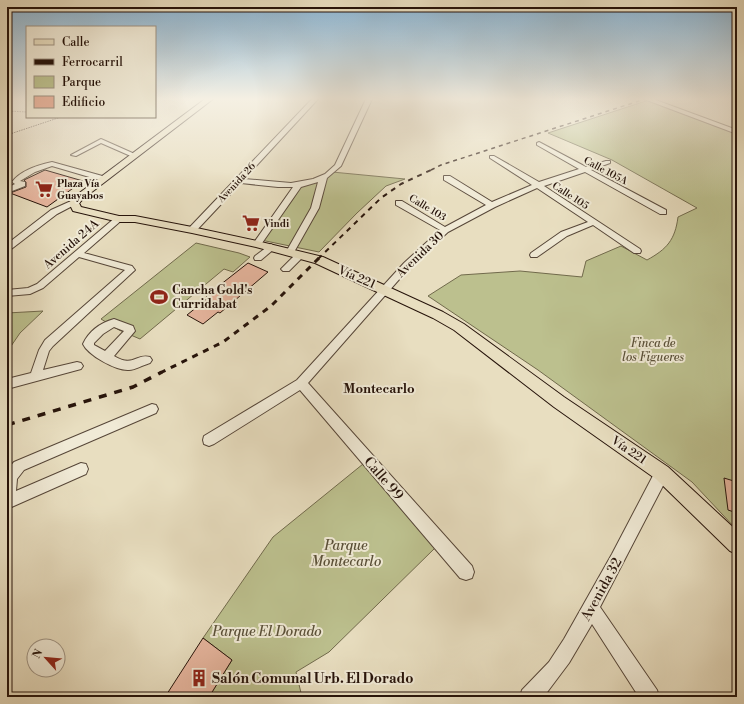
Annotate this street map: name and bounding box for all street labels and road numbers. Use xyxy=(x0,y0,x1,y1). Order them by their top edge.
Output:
street label: Calle 105A xyxy=(582,154,631,188)
street label: Avenida 26 xyxy=(215,160,258,206)
street label: Calle 105 xyxy=(550,180,591,212)
street label: Calle 103 xyxy=(407,192,449,224)
street label: Avenida 24A xyxy=(40,216,103,273)
street label: Avenida 30 xyxy=(393,228,447,281)
street label: Vía 221 xyxy=(335,262,379,293)
street label: Vía 221 xyxy=(607,433,650,468)
street label: Calle 99 xyxy=(359,453,407,504)
street label: Avenida 32 xyxy=(577,555,627,625)

